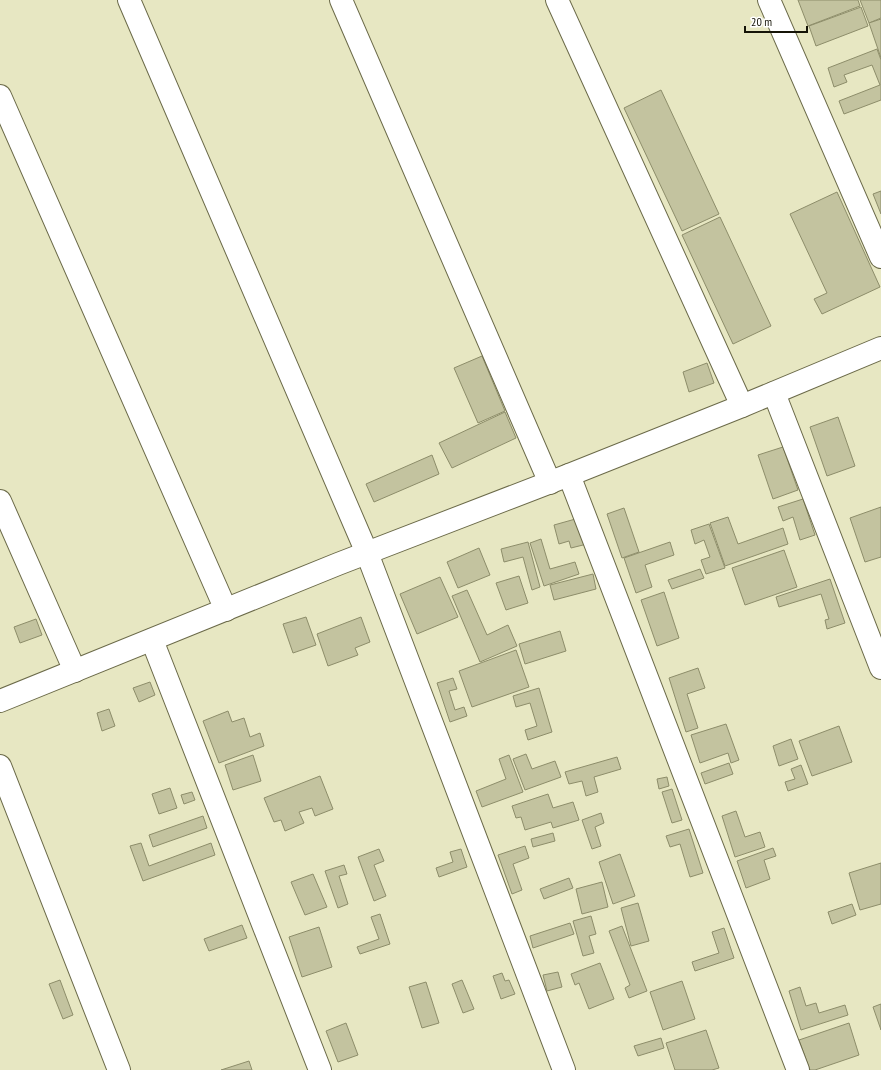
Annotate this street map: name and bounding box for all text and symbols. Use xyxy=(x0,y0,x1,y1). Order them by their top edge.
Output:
scale bar xyxy=(745,8,807,34)
text: 20 m xyxy=(751,14,772,29)

